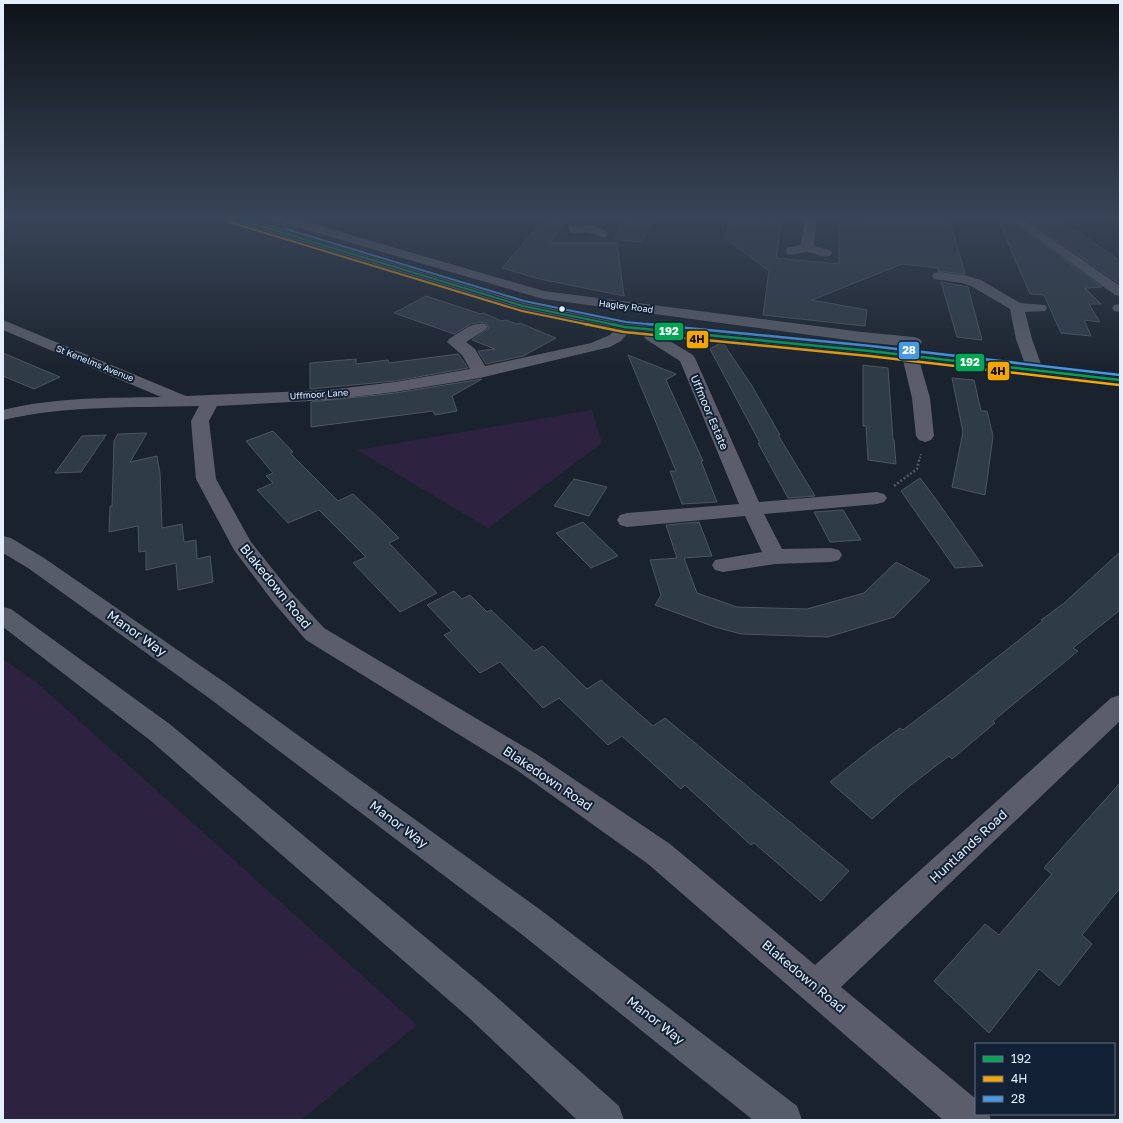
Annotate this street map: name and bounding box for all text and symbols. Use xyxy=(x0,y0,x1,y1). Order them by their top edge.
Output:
street label: Hagley Road xyxy=(598,297,654,315)
unlabelled marker xyxy=(557,304,567,314)
line badge: 192 xyxy=(654,322,684,341)
text: 192 xyxy=(659,324,679,337)
line badge: 4H xyxy=(686,330,709,349)
text: 4H xyxy=(689,332,705,345)
line badge: 28 xyxy=(898,341,920,360)
street label: St Kenelms Avenue xyxy=(54,342,136,384)
text: 28 xyxy=(902,343,916,356)
line badge: 192 xyxy=(955,353,985,372)
text: 192 xyxy=(960,355,980,368)
line badge: 4H xyxy=(987,361,1010,381)
text: 4H xyxy=(990,364,1006,377)
street label: Uffmoor Estate xyxy=(688,373,732,451)
street label: Uffmoor Lane xyxy=(289,386,349,402)
street label: Blakedown Road xyxy=(237,540,315,632)
street label: Manor Way xyxy=(104,607,170,660)
street label: Blakedown Road xyxy=(500,742,596,814)
street label: Manor Way xyxy=(367,797,432,852)
street label: Huntlands Road xyxy=(926,806,1010,886)
street label: Blakedown Road xyxy=(759,936,849,1016)
street label: Manor Way xyxy=(624,992,689,1048)
legend xyxy=(975,1043,1115,1115)
text: 192 xyxy=(1011,1051,1031,1066)
text: 4H xyxy=(1011,1071,1027,1086)
text: 28 xyxy=(1011,1091,1025,1106)

